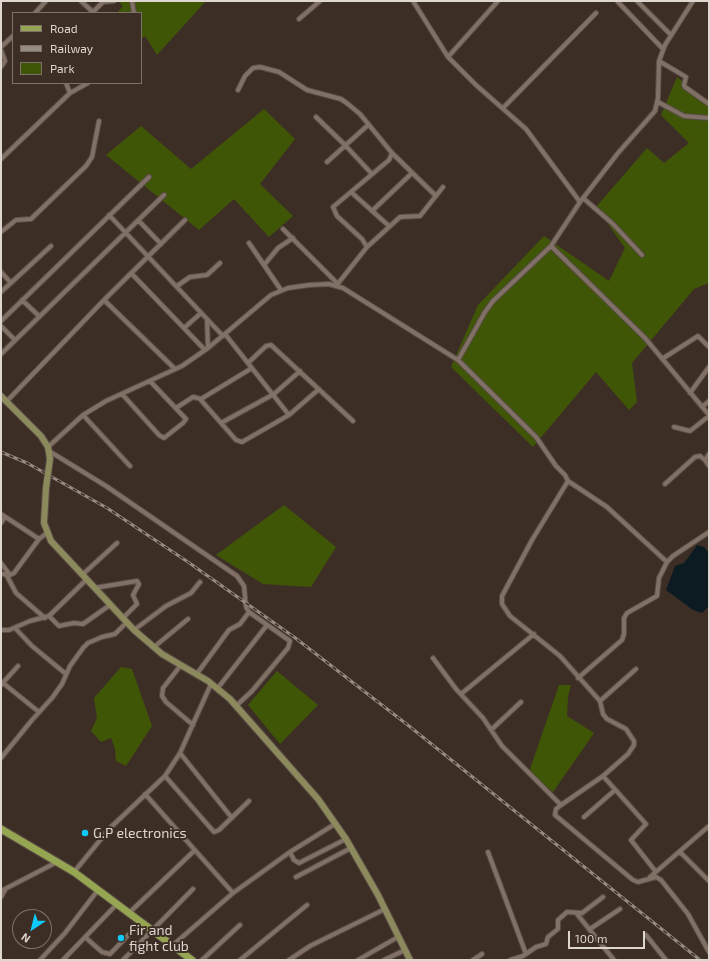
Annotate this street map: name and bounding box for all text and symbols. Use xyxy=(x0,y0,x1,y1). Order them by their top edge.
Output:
legend xyxy=(12,12,142,84)
text: Road xyxy=(50,21,78,35)
text: Railway xyxy=(50,41,93,55)
text: Park xyxy=(50,61,75,75)
place label: G.P electronics xyxy=(93,825,187,841)
marker: G.P electronics xyxy=(80,828,90,838)
north arrow xyxy=(12,909,52,949)
place label: Fir and fight club xyxy=(129,922,189,954)
scale bar xyxy=(570,923,647,949)
text: N xyxy=(18,931,32,946)
text: 100 m xyxy=(575,931,607,945)
marker: Fir and fight club xyxy=(116,933,126,943)

